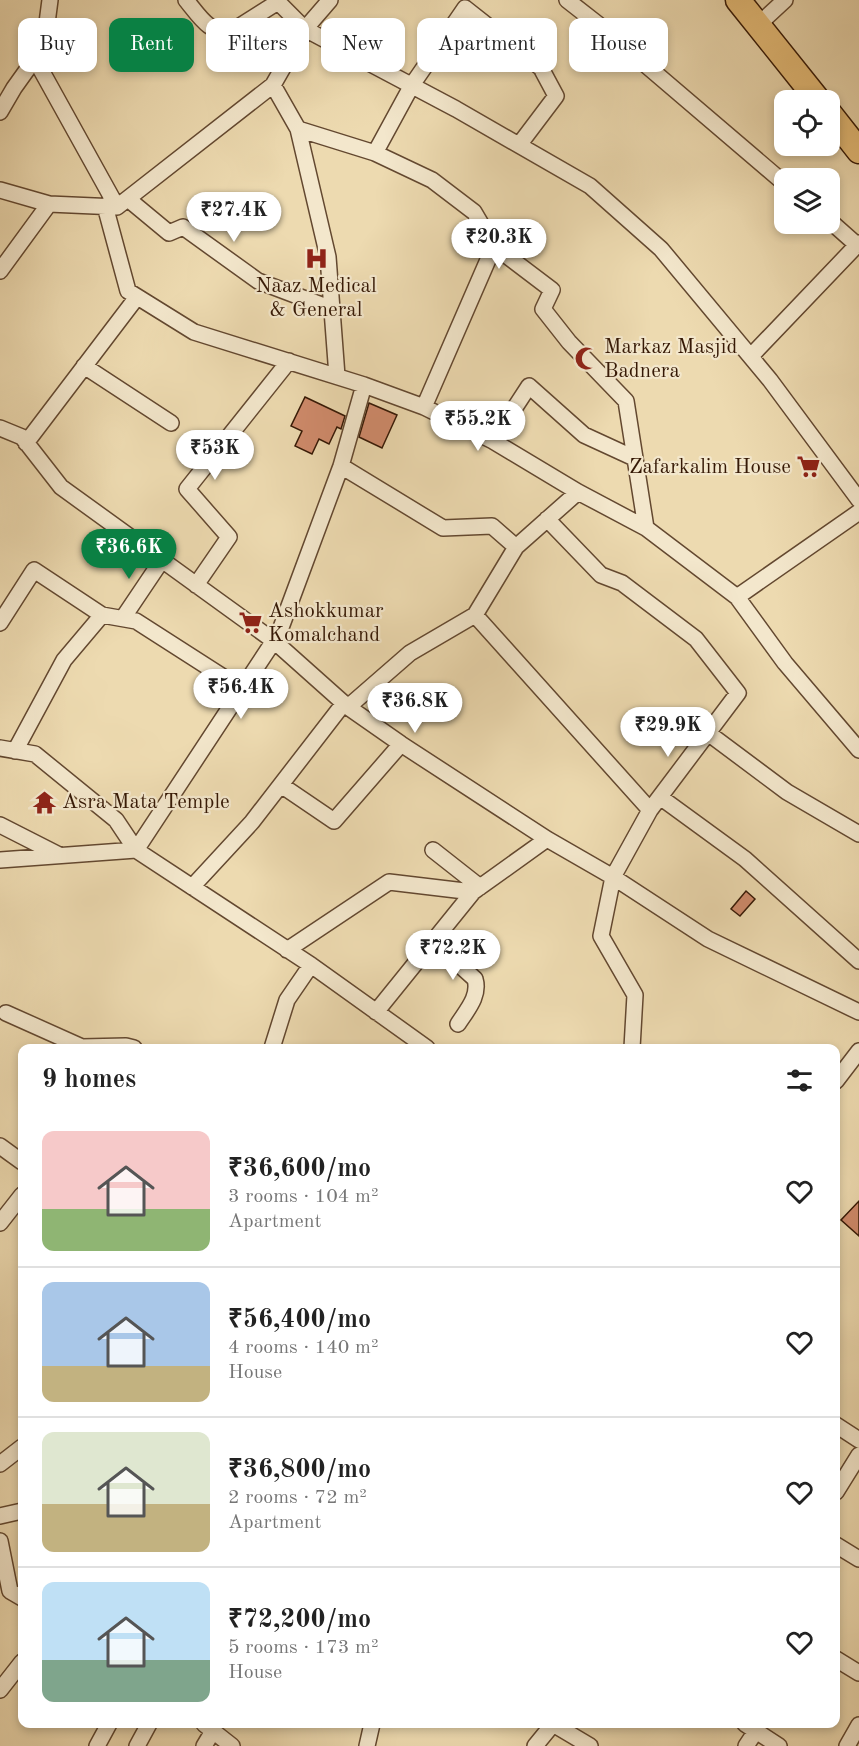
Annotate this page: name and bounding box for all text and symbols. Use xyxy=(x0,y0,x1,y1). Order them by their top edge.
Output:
chip: Buy xyxy=(18,18,97,72)
chip: Rent xyxy=(109,18,194,72)
chip: Filters xyxy=(206,18,309,72)
chip: New xyxy=(321,18,405,72)
chip: Apartment xyxy=(417,18,557,72)
chip: House xyxy=(569,18,668,72)
map controls xyxy=(774,90,840,234)
button: locate xyxy=(774,90,840,156)
button: layers xyxy=(774,168,840,234)
pin: ₹27.4K xyxy=(185,192,283,243)
text: ₹27.4K xyxy=(200,201,268,221)
pin: ₹20.3K xyxy=(450,219,548,270)
text: ₹20.3K xyxy=(465,228,533,248)
hospital icon: Naaz Medical & General xyxy=(303,245,329,271)
place label: Naaz Medical & General xyxy=(255,276,377,321)
place label: Markaz Masjid Badnera xyxy=(604,337,737,382)
mosque icon: Markaz Masjid Badnera xyxy=(573,346,599,372)
pin: ₹55.2K xyxy=(429,401,527,452)
text: ₹55.2K xyxy=(444,410,512,430)
pin: ₹53K xyxy=(179,430,251,481)
text: ₹53K xyxy=(190,439,240,459)
supermarket icon: Zafarkalim House xyxy=(796,454,822,480)
place label: Zafarkalim House xyxy=(629,457,791,478)
pin: ₹36.6K xyxy=(80,529,178,580)
text: ₹36.6K xyxy=(95,538,163,558)
place label: Ashokkumar Komalchand xyxy=(268,601,384,646)
supermarket icon: Ashokkumar Komalchand xyxy=(237,610,263,636)
pin: ₹56.4K xyxy=(192,669,290,720)
text: ₹56.4K xyxy=(207,678,275,698)
pin: ₹36.8K xyxy=(366,683,464,734)
text: ₹36.8K xyxy=(381,692,449,712)
pin: ₹29.9K xyxy=(619,707,717,758)
text: ₹29.9K xyxy=(634,716,702,736)
temple icon: Asra Mata Temple xyxy=(31,789,57,815)
place label: Asra Mata Temple xyxy=(62,792,230,813)
pin: ₹72.2K xyxy=(404,930,502,981)
text: ₹72.2K xyxy=(419,939,487,959)
icon: filters xyxy=(783,1064,816,1097)
text: 9 homes xyxy=(42,1067,136,1093)
icon: home xyxy=(90,1155,162,1227)
text: ₹36,600/mo xyxy=(228,1156,371,1182)
icon: heart xyxy=(783,1175,816,1208)
text: 3 rooms · 104 m² xyxy=(228,1187,378,1207)
text: Apartment xyxy=(228,1212,322,1232)
icon: home xyxy=(90,1306,162,1378)
text: ₹56,400/mo xyxy=(228,1307,371,1333)
icon: heart xyxy=(783,1326,816,1359)
text: 4 rooms · 140 m² xyxy=(228,1338,378,1358)
text: House xyxy=(228,1363,282,1383)
icon: home xyxy=(90,1456,162,1528)
text: ₹36,800/mo xyxy=(228,1457,371,1483)
icon: heart xyxy=(783,1476,816,1509)
text: 2 rooms · 72 m² xyxy=(228,1488,367,1508)
text: Apartment xyxy=(228,1513,322,1533)
icon: home xyxy=(90,1606,162,1678)
text: ₹72,200/mo xyxy=(228,1607,371,1633)
icon: heart xyxy=(783,1626,816,1659)
text: 5 rooms · 173 m² xyxy=(228,1638,378,1658)
text: House xyxy=(228,1663,282,1683)

